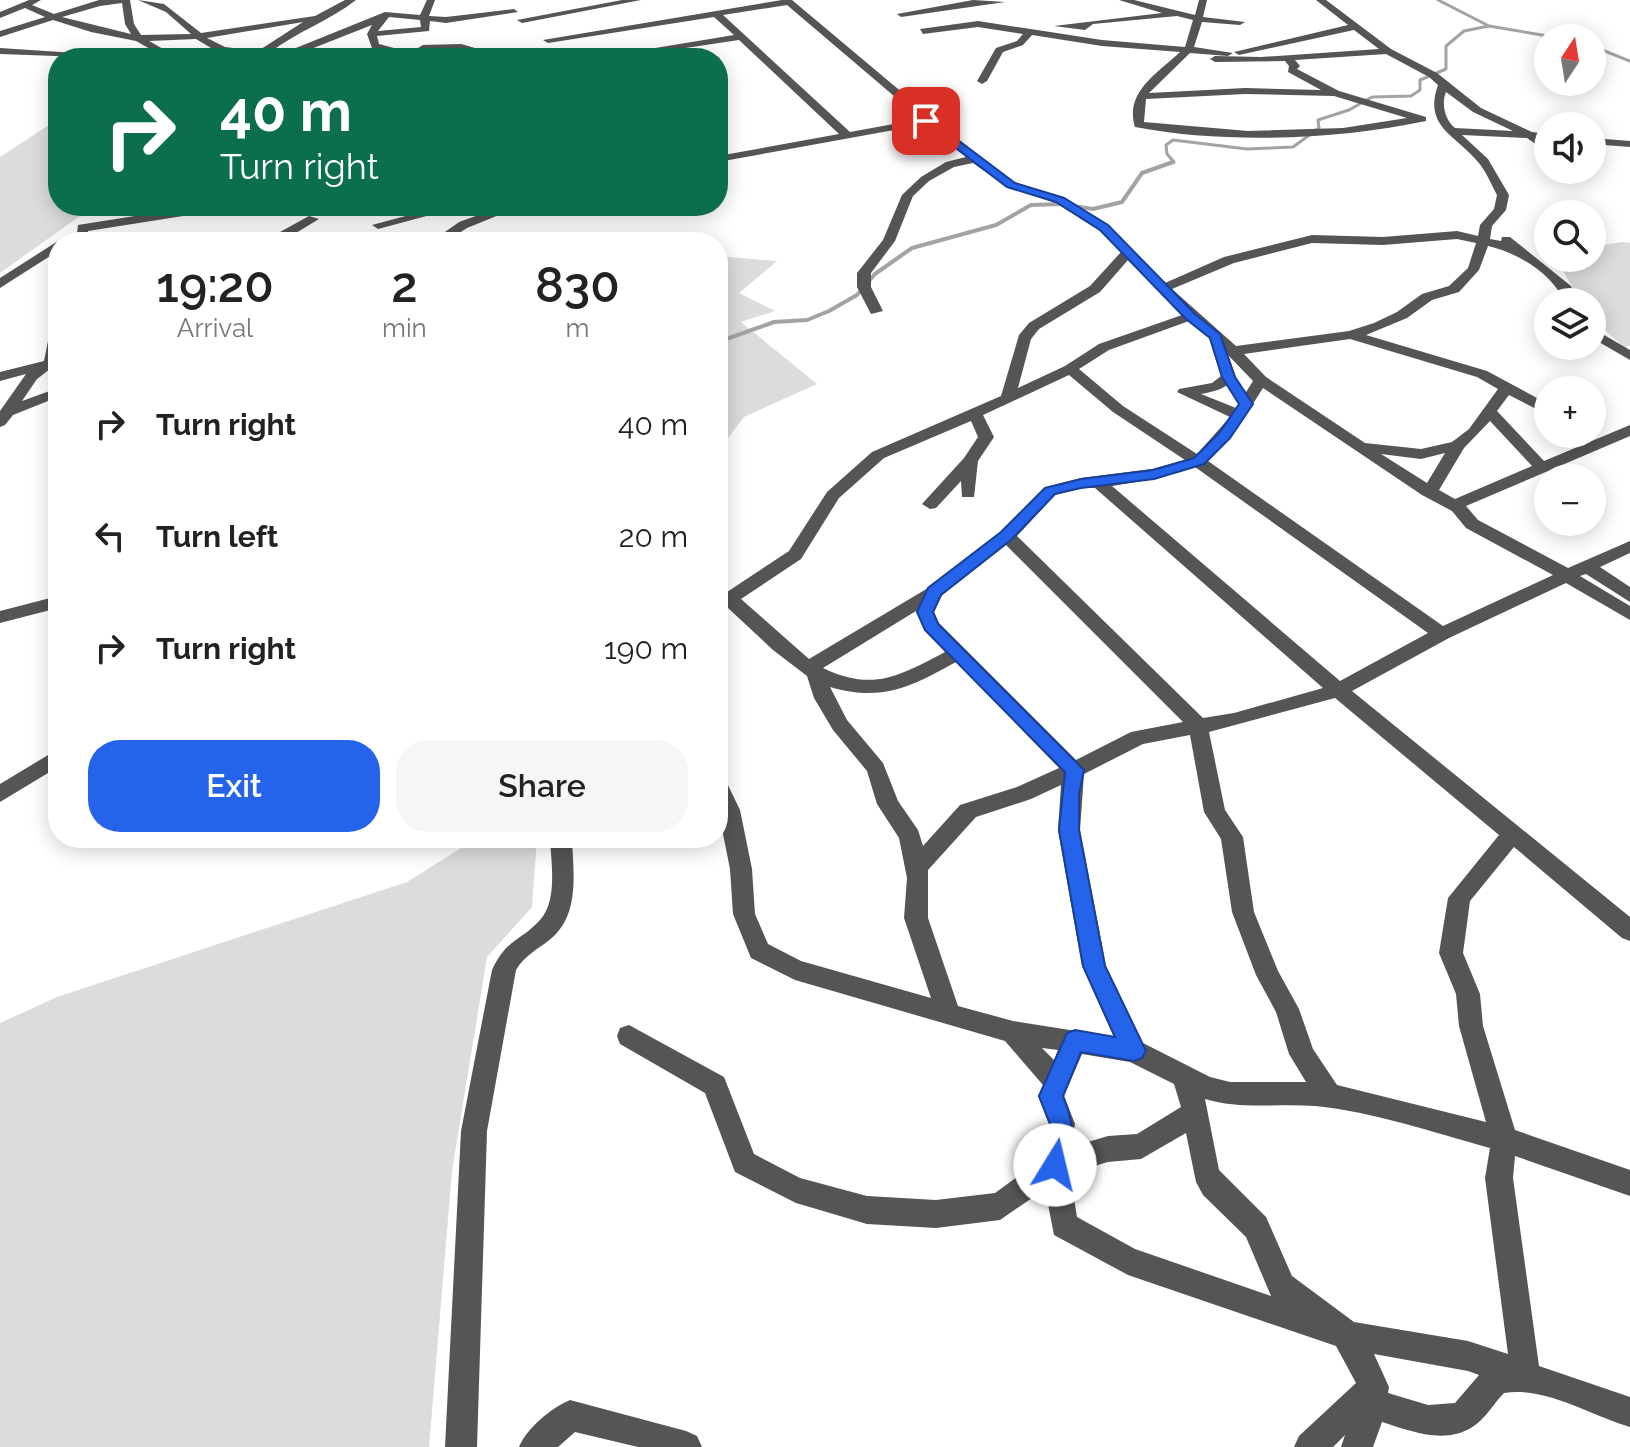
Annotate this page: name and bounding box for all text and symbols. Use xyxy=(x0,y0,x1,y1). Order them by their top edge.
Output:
north arrow xyxy=(1534,24,1606,96)
map controls xyxy=(1534,24,1606,536)
text: 40 m xyxy=(220,78,352,144)
icon: right xyxy=(88,80,192,184)
pin xyxy=(892,87,960,155)
icon: arrive xyxy=(904,99,948,143)
button: sound xyxy=(1534,112,1606,184)
text: Turn right xyxy=(220,145,379,187)
button: search xyxy=(1534,200,1606,272)
text: 19:20 xyxy=(156,257,274,313)
text: 2 xyxy=(391,257,418,313)
text: 830 xyxy=(535,257,620,313)
button: layers xyxy=(1534,288,1606,360)
text: Arrival xyxy=(177,313,253,343)
text: min xyxy=(382,313,427,343)
text: m xyxy=(565,313,589,343)
button: + xyxy=(1534,376,1606,448)
icon: right xyxy=(88,402,132,446)
text: Turn right xyxy=(156,407,296,442)
text: 40 m xyxy=(618,407,688,442)
button: − xyxy=(1534,464,1606,536)
icon: left xyxy=(88,514,132,558)
text: Turn left xyxy=(156,519,278,554)
text: 20 m xyxy=(619,519,688,554)
icon: right xyxy=(88,626,132,670)
text: Turn right xyxy=(156,631,296,666)
text: 190 m xyxy=(604,631,688,666)
button: Exit xyxy=(88,740,380,832)
button: Share xyxy=(396,740,688,832)
position arrow xyxy=(1013,1123,1097,1207)

